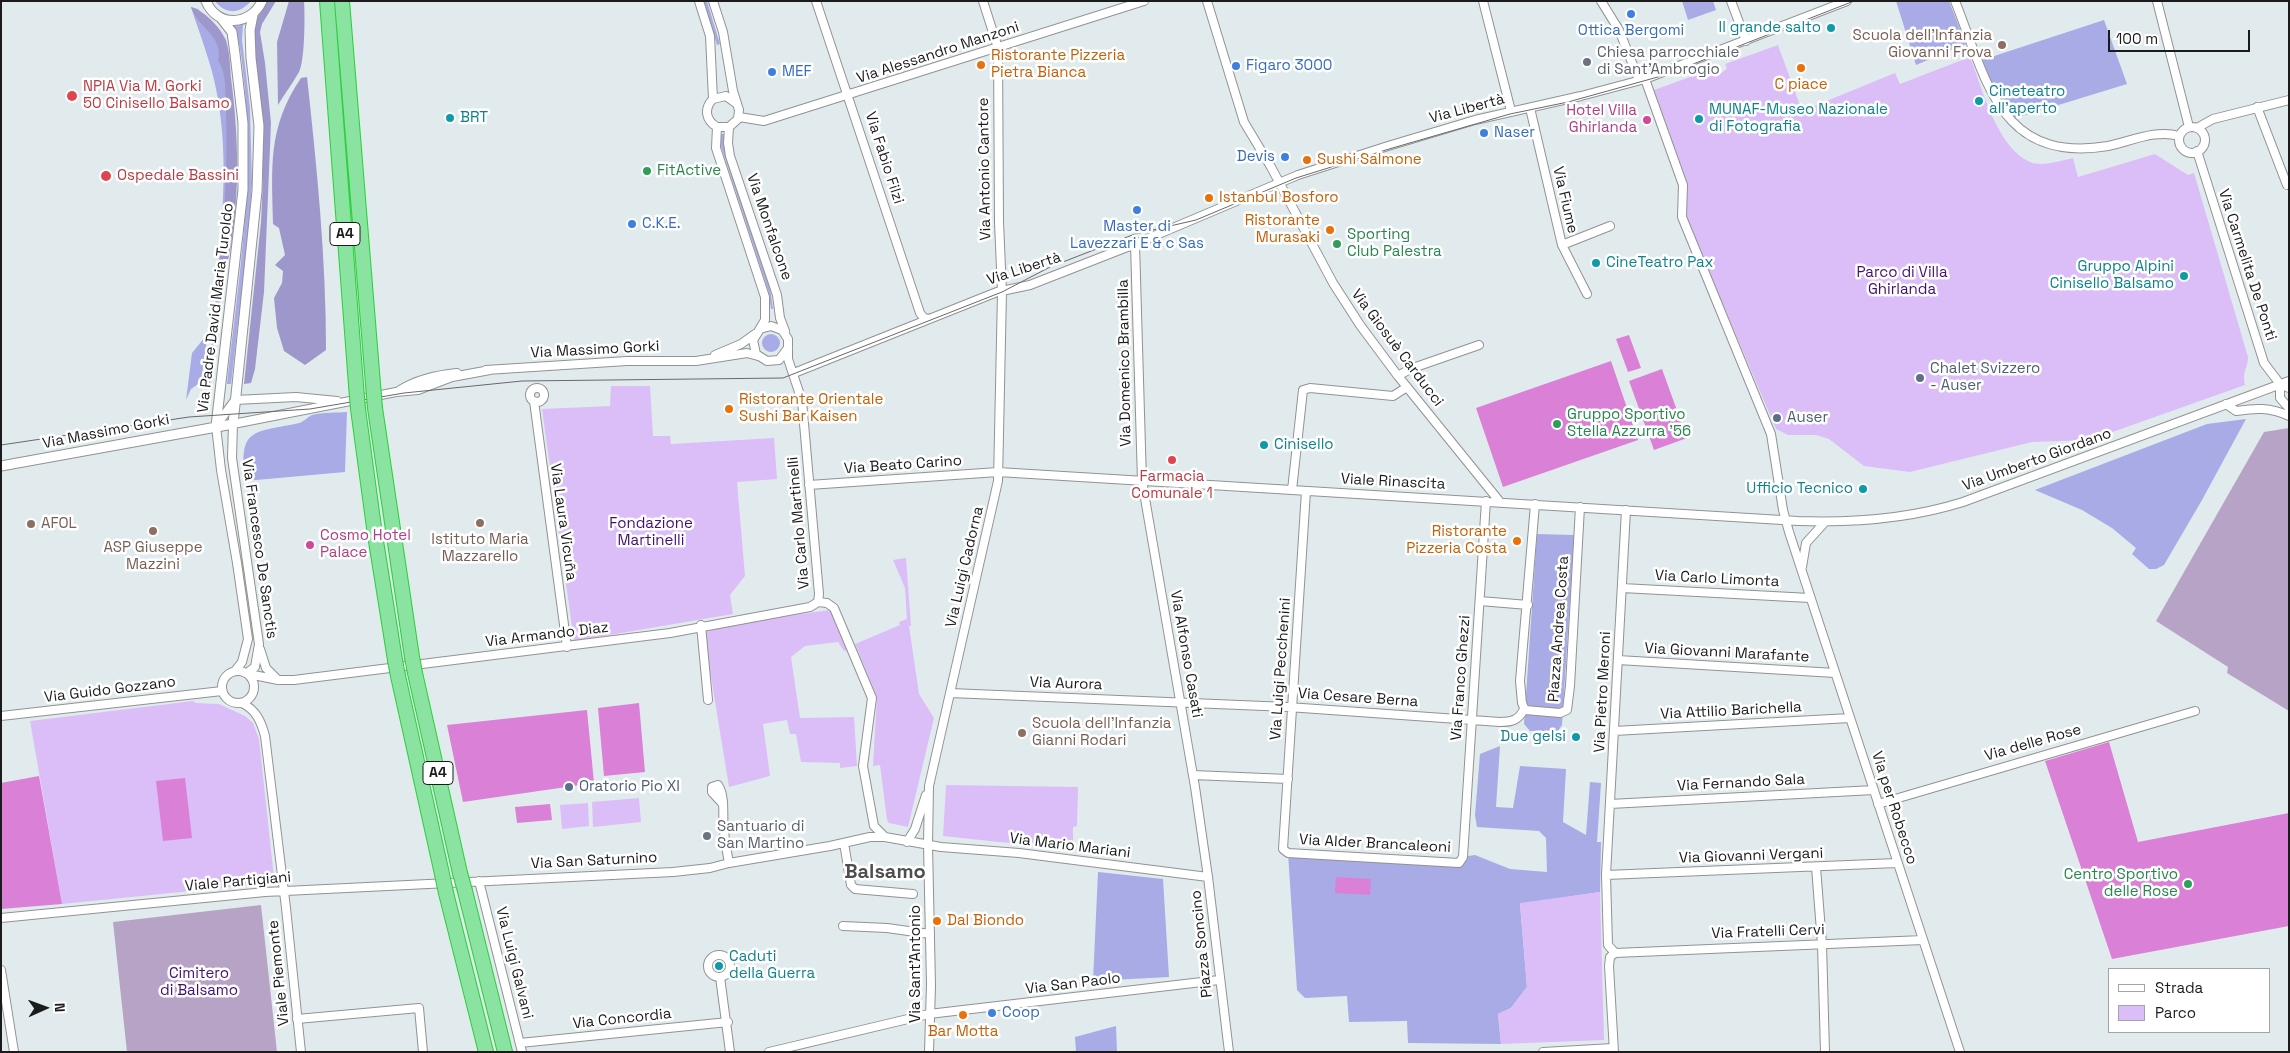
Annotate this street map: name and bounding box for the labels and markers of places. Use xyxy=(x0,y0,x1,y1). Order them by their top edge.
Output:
marker: Ottica Bergomi xyxy=(1625,8,1637,20)
place label: Il grande salto xyxy=(1719,19,1821,37)
place label: Ottica Bergomi xyxy=(1578,22,1684,40)
marker: Il grande salto xyxy=(1825,22,1837,34)
place label: Scuola dell'Infanzia Giovanni Frova xyxy=(1853,27,1992,62)
marker: Scuola dell'Infanzia Giovanni Frova xyxy=(1996,39,2008,51)
place label: Chiesa parrocchiale di Sant'Ambrogio xyxy=(1597,44,1739,79)
place label: Ristorante Pizzeria Pietra Bianca xyxy=(991,47,1125,82)
marker: Chiesa parrocchiale di Sant'Ambrogio xyxy=(1581,56,1593,68)
place label: Figaro 3000 xyxy=(1246,57,1332,75)
marker: Ristorante Pizzeria Pietra Bianca xyxy=(975,59,987,71)
marker: Figaro 3000 xyxy=(1230,60,1242,72)
marker: C piace xyxy=(1795,62,1807,74)
place label: MEF xyxy=(782,63,812,81)
marker: MEF xyxy=(766,66,778,78)
place label: C piace xyxy=(1774,76,1828,94)
place label: NPIA Via M. Gorki 50 Cinisello Balsamo xyxy=(83,78,230,113)
place label: Cineteatro all'aperto xyxy=(1989,83,2065,118)
marker: NPIA Via M. Gorki 50 Cinisello Balsamo xyxy=(65,89,79,103)
marker: Cineteatro all'aperto xyxy=(1973,95,1985,107)
place label: MUNAF-Museo Nazionale di Fotografia xyxy=(1709,101,1888,136)
place label: Hotel Villa Ghirlanda xyxy=(1566,102,1637,137)
place label: BRT xyxy=(460,109,488,127)
marker: BRT xyxy=(444,112,456,124)
marker: MUNAF-Museo Nazionale di Fotografia xyxy=(1693,113,1705,125)
marker: Hotel Villa Ghirlanda xyxy=(1641,114,1653,126)
place label: Naser xyxy=(1494,124,1535,142)
marker: Naser xyxy=(1478,127,1490,139)
place label: Devis xyxy=(1237,148,1275,166)
marker: Devis xyxy=(1279,151,1291,163)
place label: Sushi Salmone xyxy=(1317,151,1422,169)
marker: Sushi Salmone xyxy=(1301,154,1313,166)
place label: FitActive xyxy=(657,162,721,180)
marker: FitActive xyxy=(641,165,653,177)
place label: Ospedale Bassini xyxy=(117,167,239,185)
marker: Ospedale Bassini xyxy=(99,169,113,183)
place label: Istanbul Bosforo xyxy=(1219,189,1339,207)
marker: Istanbul Bosforo xyxy=(1203,192,1215,204)
marker: Master di Lavezzari E & c Sas xyxy=(1131,204,1143,216)
place label: Ristorante Murasaki xyxy=(1245,212,1320,247)
place label: C.K.E. xyxy=(642,215,681,233)
marker: C.K.E. xyxy=(626,218,638,230)
place label: Master di Lavezzari E & c Sas xyxy=(1070,218,1204,253)
marker: Ristorante Murasaki xyxy=(1324,224,1336,236)
place label: Sporting Club Palestra xyxy=(1347,226,1442,261)
marker: Sporting Club Palestra xyxy=(1331,238,1343,250)
place label: CineTeatro Pax xyxy=(1606,254,1713,272)
marker: CineTeatro Pax xyxy=(1590,257,1602,269)
place label: Gruppo Alpini Cinisello Balsamo xyxy=(2050,258,2174,293)
marker: Gruppo Alpini Cinisello Balsamo xyxy=(2178,270,2190,282)
place label: Chalet Svizzero - Auser xyxy=(1930,360,2040,395)
marker: Chalet Svizzero - Auser xyxy=(1914,372,1926,384)
place label: Ristorante Orientale Sushi Bar Kaisen xyxy=(739,391,883,426)
marker: Ristorante Orientale Sushi Bar Kaisen xyxy=(723,403,735,415)
place label: Gruppo Sportivo Stella Azzurra '56 xyxy=(1567,406,1691,441)
place label: Auser xyxy=(1787,409,1828,427)
marker: Auser xyxy=(1771,412,1783,424)
marker: Gruppo Sportivo Stella Azzurra '56 xyxy=(1551,418,1563,430)
place label: Cinisello xyxy=(1274,436,1334,454)
marker: Cinisello xyxy=(1258,439,1270,451)
marker: Farmacia Comunale 1 xyxy=(1166,454,1178,466)
place label: Farmacia Comunale 1 xyxy=(1131,468,1213,503)
place label: Ufficio Tecnico xyxy=(1746,480,1853,498)
marker: Ufficio Tecnico xyxy=(1857,483,1869,495)
place label: AFOL xyxy=(41,515,77,533)
marker: Istituto Maria Mazzarello xyxy=(474,517,486,529)
marker: AFOL xyxy=(25,518,37,530)
place label: Ristorante Pizzeria Costa xyxy=(1406,523,1507,558)
marker: ASP Giuseppe Mazzini xyxy=(147,525,159,537)
place label: Cosmo Hotel Palace xyxy=(320,527,411,562)
place label: Istituto Maria Mazzarello xyxy=(431,531,529,566)
marker: Ristorante Pizzeria Costa xyxy=(1511,535,1523,547)
place label: ASP Giuseppe Mazzini xyxy=(103,539,203,574)
marker: Cosmo Hotel Palace xyxy=(304,539,316,551)
place label: Scuola dell'Infanzia Gianni Rodari xyxy=(1032,715,1171,750)
marker: Scuola dell'Infanzia Gianni Rodari xyxy=(1016,727,1028,739)
place label: Due gelsi xyxy=(1500,728,1566,746)
marker: Due gelsi xyxy=(1570,731,1582,743)
place label: Oratorio Pio XI xyxy=(579,778,680,796)
marker: Oratorio Pio XI xyxy=(563,781,575,793)
place label: Santuario di San Martino xyxy=(717,818,804,853)
marker: Santuario di San Martino xyxy=(701,830,713,842)
place label: Centro Sportivo delle Rose xyxy=(2064,866,2178,901)
marker: Centro Sportivo delle Rose xyxy=(2182,878,2194,890)
place label: Dal Biondo xyxy=(947,912,1024,930)
marker: Dal Biondo xyxy=(931,915,943,927)
place label: Caduti della Guerra xyxy=(729,948,815,983)
marker: Caduti della Guerra xyxy=(713,960,725,972)
place label: Coop xyxy=(1002,1004,1040,1022)
marker: Coop xyxy=(986,1007,998,1019)
marker: Bar Motta xyxy=(957,1009,969,1021)
place label: Bar Motta xyxy=(928,1023,998,1041)

